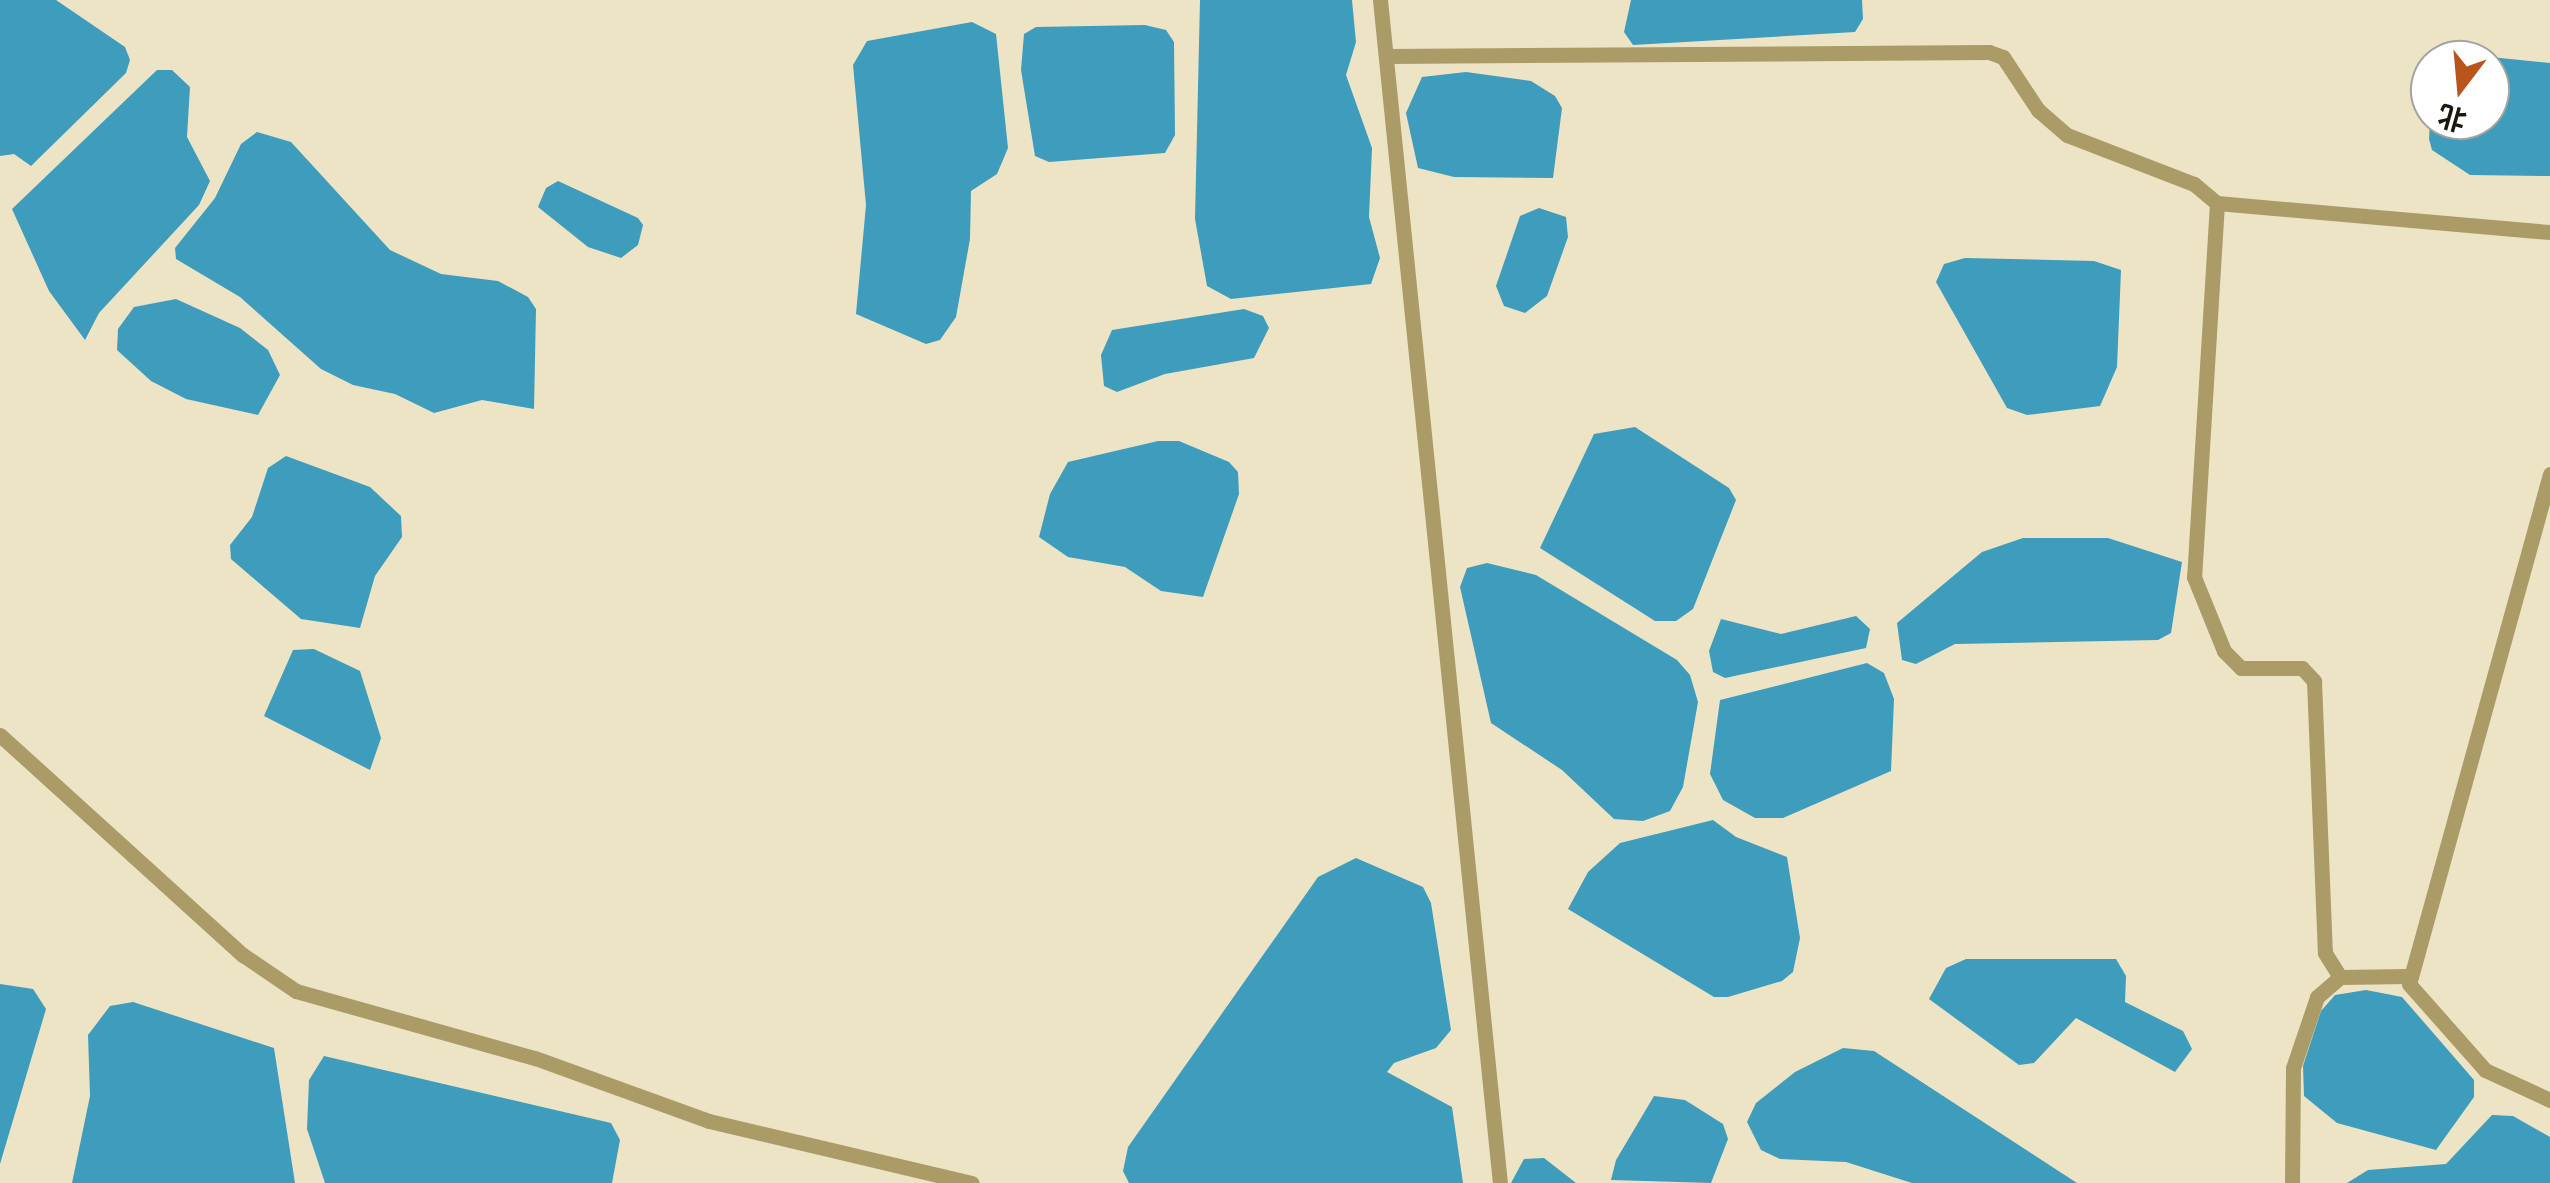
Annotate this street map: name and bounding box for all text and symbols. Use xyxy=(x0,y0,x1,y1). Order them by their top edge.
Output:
north arrow xyxy=(2410,40,2510,140)
text: 北 xyxy=(2433,94,2471,140)

